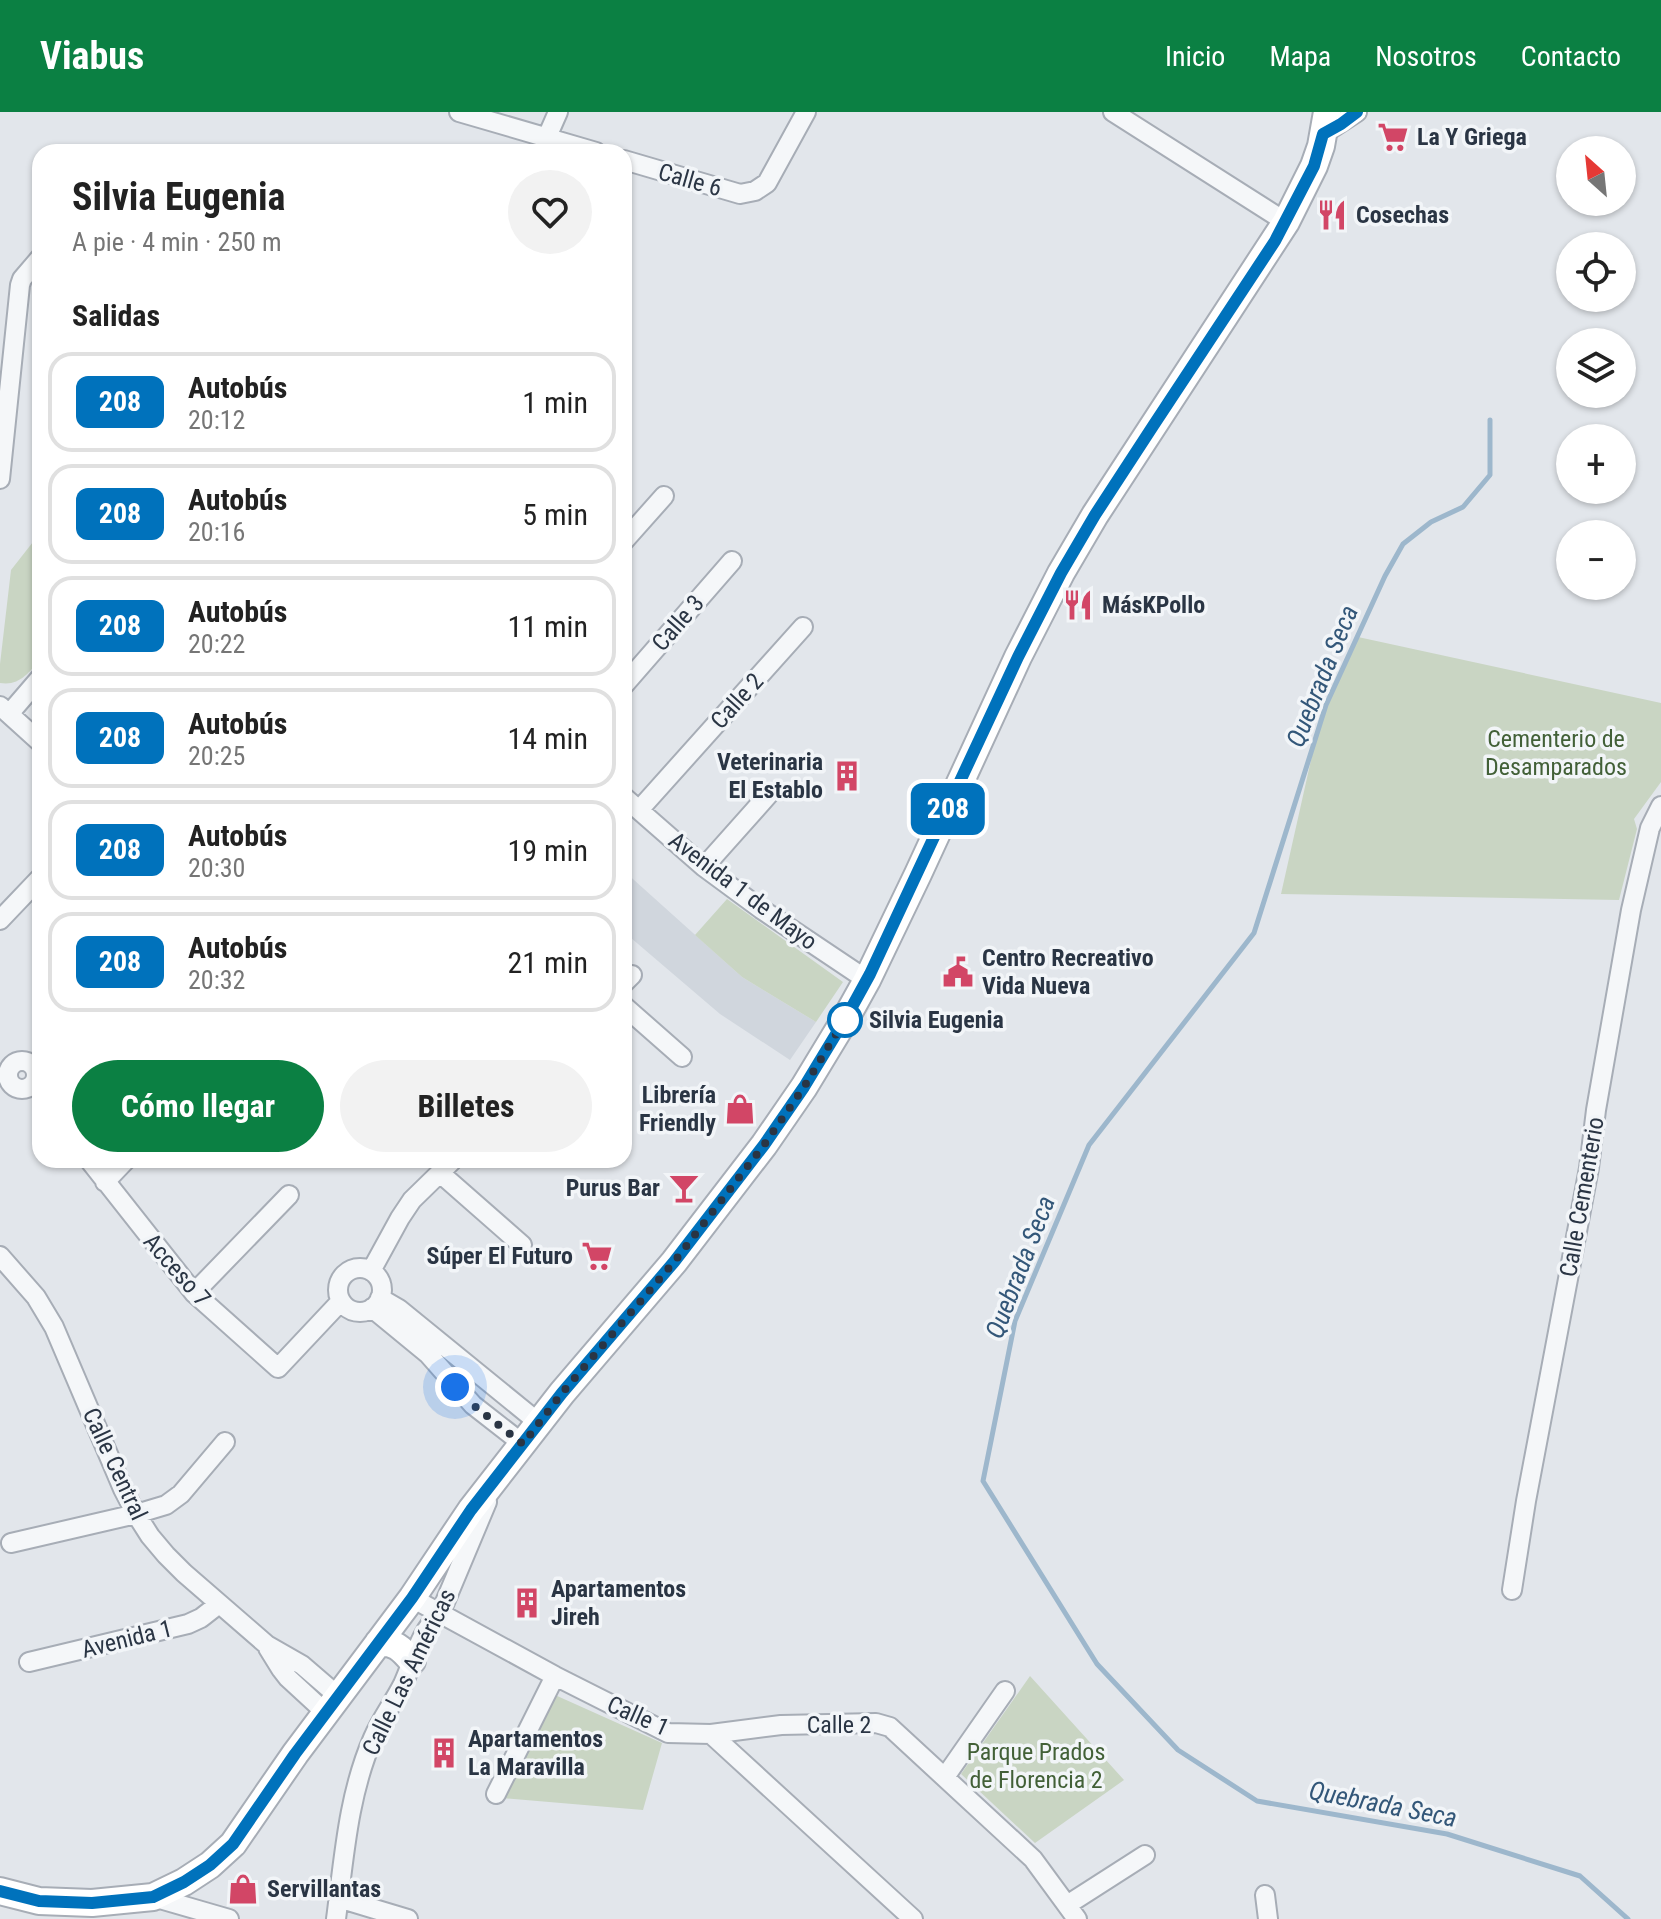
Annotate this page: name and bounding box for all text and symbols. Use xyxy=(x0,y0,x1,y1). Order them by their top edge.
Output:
text: Viabus xyxy=(40,34,144,78)
text: Inicio xyxy=(1165,40,1225,73)
text: Mapa xyxy=(1269,40,1331,73)
text: Nosotros xyxy=(1375,40,1477,73)
text: Contacto xyxy=(1521,40,1621,73)
supermarket icon: La Y Griega xyxy=(1376,120,1410,154)
place label: La Y Griega xyxy=(1417,123,1527,151)
north arrow xyxy=(1556,136,1636,216)
map controls xyxy=(1556,136,1636,600)
street label: Calle 6 xyxy=(655,158,725,202)
button: heart xyxy=(508,170,592,254)
text: Silvia Eugenia xyxy=(72,175,285,219)
restaurant icon: Cosechas xyxy=(1315,198,1349,232)
place label: Cosechas xyxy=(1356,201,1449,229)
text: A pie · 4 min · 250 m xyxy=(72,227,281,257)
button: locate xyxy=(1556,232,1636,312)
text: Salidas xyxy=(72,298,160,333)
button: layers xyxy=(1556,328,1636,408)
text: Autobús xyxy=(188,370,287,405)
text: 208 xyxy=(99,385,141,418)
text: 1 min xyxy=(522,385,588,420)
text: 20:12 xyxy=(188,405,245,435)
button: + xyxy=(1556,424,1636,504)
text: Autobús xyxy=(188,482,287,517)
text: 208 xyxy=(99,497,141,530)
text: 5 min xyxy=(522,497,588,532)
text: 20:16 xyxy=(188,517,245,547)
button: − xyxy=(1556,520,1636,600)
restaurant icon: MásKPollo xyxy=(1061,588,1095,622)
street label: Calle 3 xyxy=(646,589,710,657)
place label: MásKPollo xyxy=(1102,591,1205,619)
text: Autobús xyxy=(188,594,287,629)
water label: Quebrada Seca xyxy=(1280,601,1364,751)
text: 208 xyxy=(99,609,141,642)
text: 11 min xyxy=(507,609,588,644)
text: 20:22 xyxy=(188,629,245,659)
street label: Calle 2 xyxy=(705,668,769,734)
text: Autobús xyxy=(188,706,287,741)
text: 208 xyxy=(99,721,141,754)
text: 14 min xyxy=(507,721,588,756)
park label: Cementerio de Desamparados xyxy=(1485,725,1627,781)
text: 20:25 xyxy=(188,741,245,771)
place label: Veterinaria El Establo xyxy=(717,748,823,804)
building icon: Veterinaria El Establo xyxy=(830,759,864,793)
line badge: 208 xyxy=(902,783,994,835)
text: 208 xyxy=(927,792,969,825)
text: Autobús xyxy=(188,818,287,853)
street label: Avenida 1 de Mayo xyxy=(663,826,823,956)
text: 208 xyxy=(99,833,141,866)
text: 19 min xyxy=(507,833,588,868)
text: 20:30 xyxy=(188,853,245,883)
text: Autobús xyxy=(188,930,287,965)
place label: Centro Recreativo Vida Nueva xyxy=(982,944,1154,1000)
text: 208 xyxy=(99,945,141,978)
text: 21 min xyxy=(507,945,588,980)
public building icon: Centro Recreativo Vida Nueva xyxy=(941,955,975,989)
text: 20:32 xyxy=(188,965,245,995)
marker: Silvia Eugenia xyxy=(828,1003,862,1037)
place label: Silvia Eugenia xyxy=(869,1006,1004,1034)
button: Cómo llegar xyxy=(72,1060,324,1152)
button: Billetes xyxy=(340,1060,592,1152)
place label: Librería Friendly xyxy=(639,1081,716,1137)
shop icon: Librería Friendly xyxy=(723,1092,757,1126)
street label: Calle Cementerio xyxy=(1554,1115,1610,1279)
bar icon: Purus Bar xyxy=(667,1171,701,1205)
place label: Purus Bar xyxy=(566,1174,660,1202)
water label: Quebrada Seca xyxy=(979,1192,1061,1342)
street label: Acceso 7 xyxy=(138,1228,216,1312)
supermarket icon: Súper El Futuro xyxy=(580,1239,614,1273)
place label: Súper El Futuro xyxy=(426,1242,573,1270)
your location xyxy=(435,1367,475,1407)
street label: Calle Central xyxy=(77,1404,153,1524)
place label: Apartamentos Jireh xyxy=(551,1575,686,1631)
street label: Calle Las Américas xyxy=(357,1584,461,1760)
building icon: Apartamentos Jireh xyxy=(510,1586,544,1620)
street label: Avenida 1 xyxy=(79,1614,175,1664)
street label: Calle 1 xyxy=(603,1690,673,1742)
street label: Calle 2 xyxy=(807,1711,871,1739)
place label: Apartamentos La Maravilla xyxy=(468,1725,603,1781)
building icon: Apartamentos La Maravilla xyxy=(427,1736,461,1770)
park label: Parque Prados de Florencia 2 xyxy=(967,1738,1105,1794)
water label: Quebrada Seca xyxy=(1307,1775,1459,1833)
shop icon: Servillantas xyxy=(226,1872,260,1906)
place label: Servillantas xyxy=(267,1875,381,1903)

